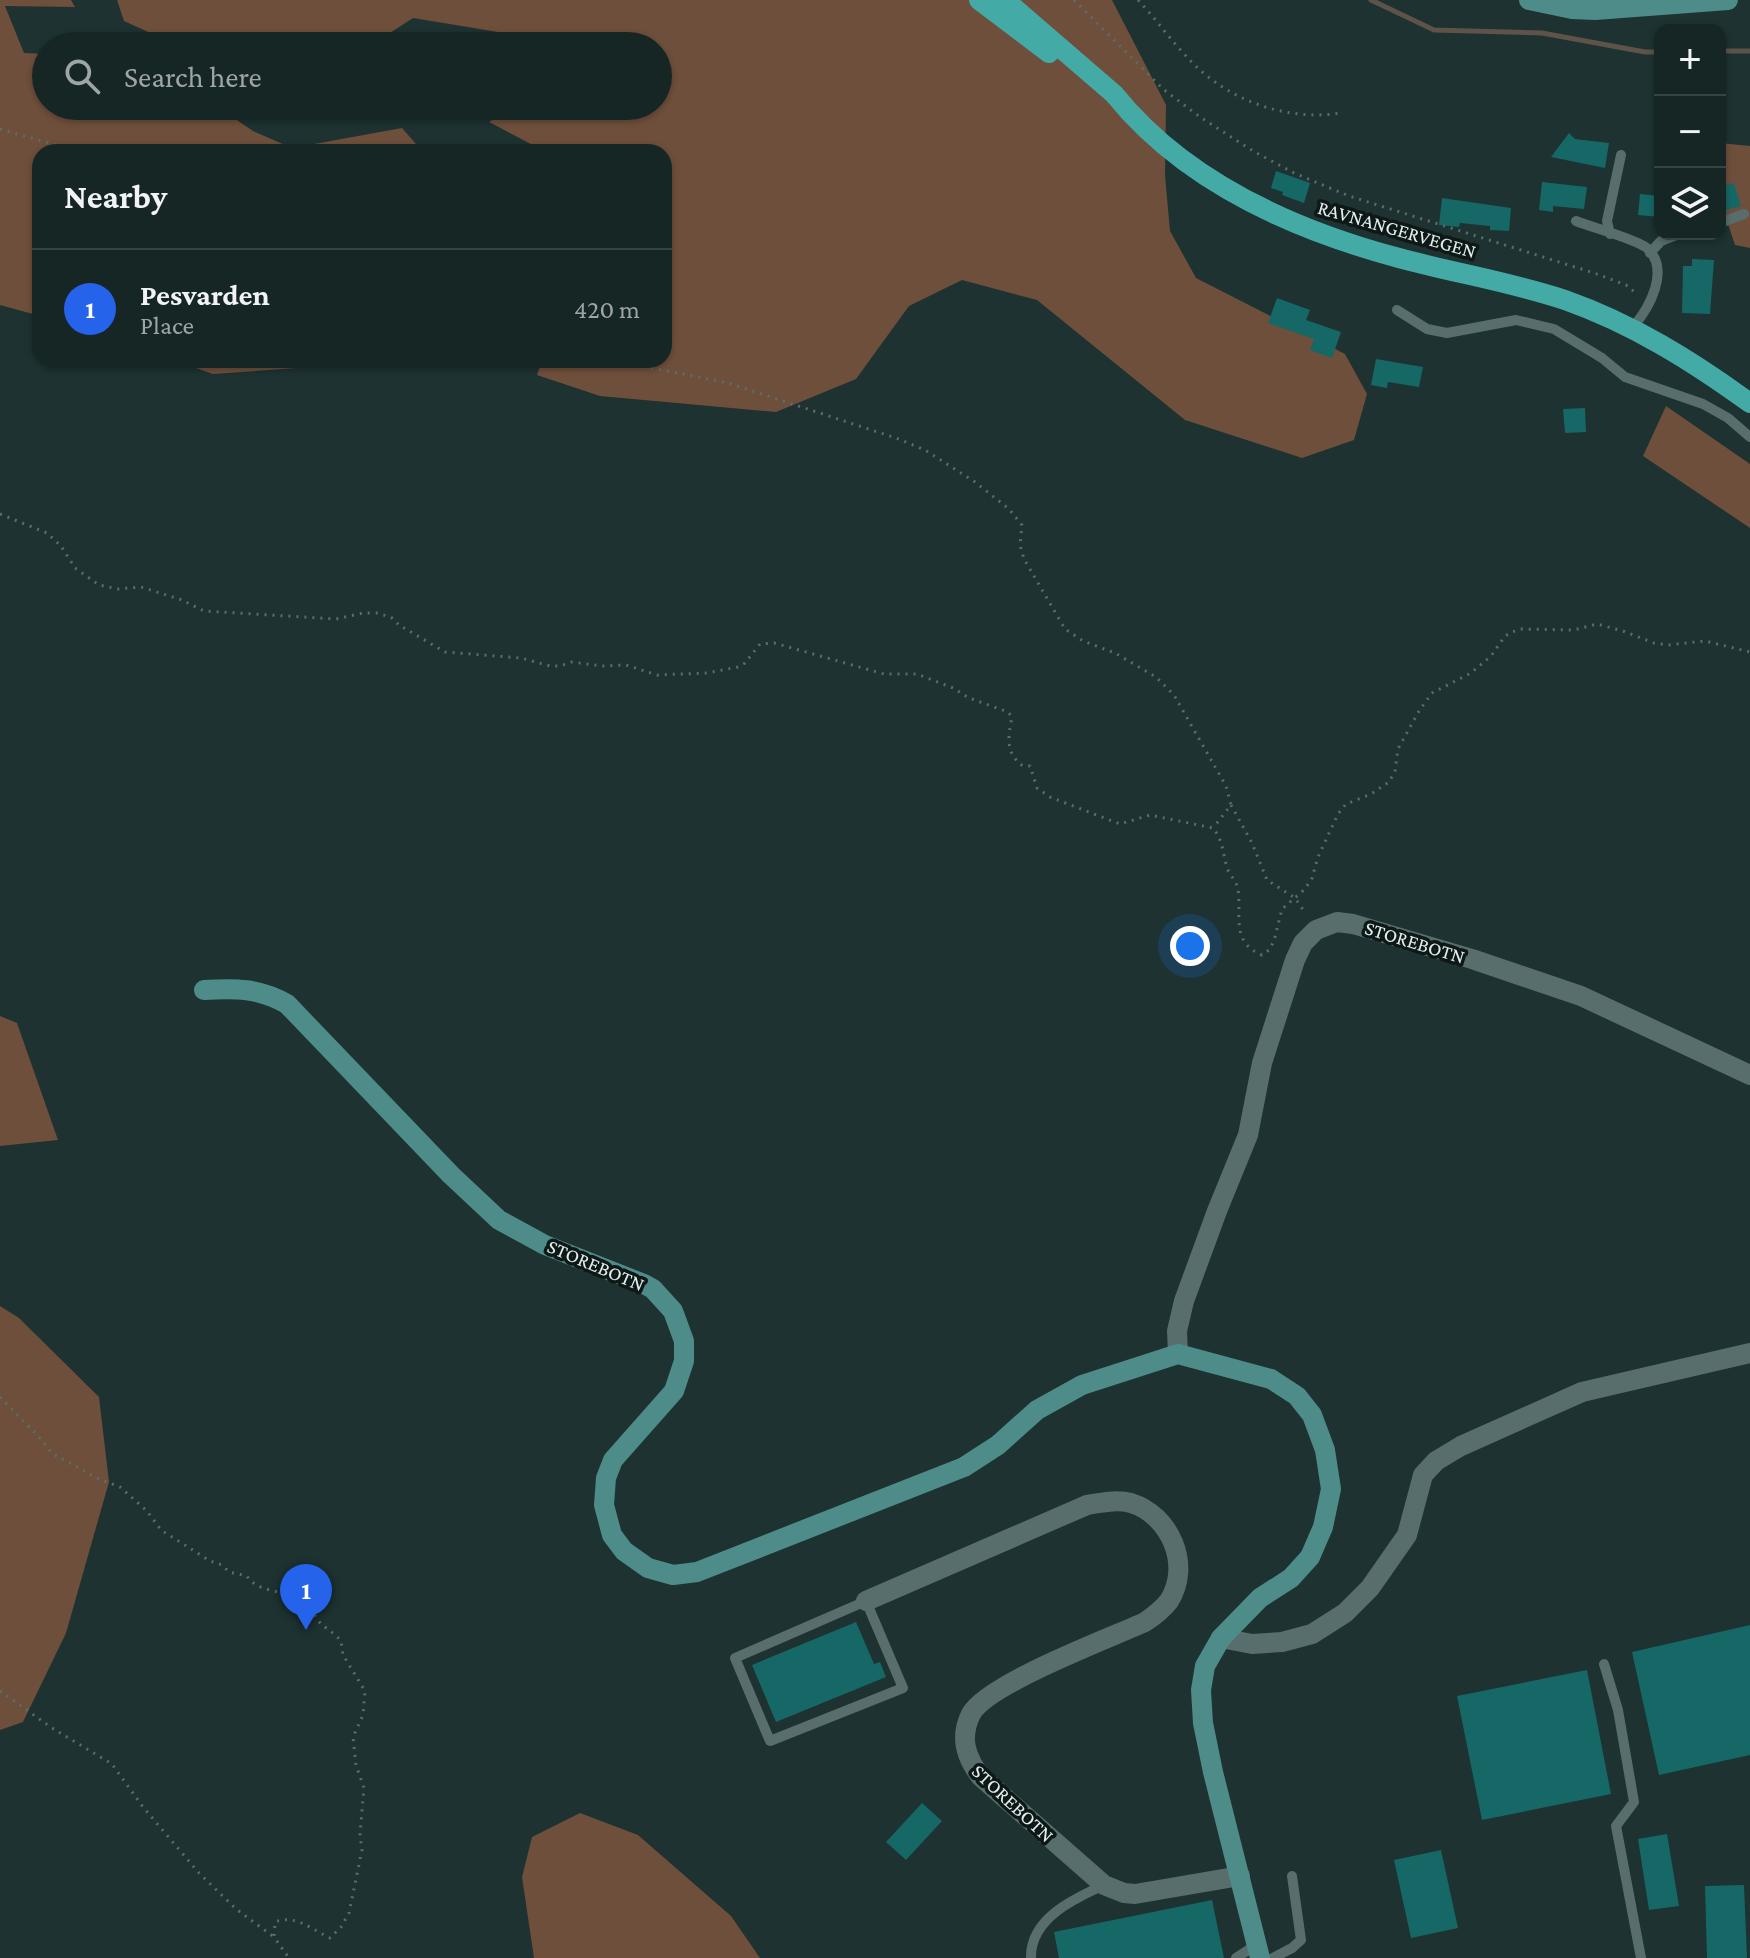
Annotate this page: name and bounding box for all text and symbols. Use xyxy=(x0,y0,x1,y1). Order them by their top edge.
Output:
map controls xyxy=(1654,24,1726,240)
button: + xyxy=(1654,24,1726,96)
search box xyxy=(32,32,672,120)
icon: search xyxy=(60,54,104,98)
text: Search here xyxy=(124,60,262,93)
button: − xyxy=(1654,96,1726,168)
button: layers xyxy=(1654,168,1726,240)
text: Nearby xyxy=(64,178,167,215)
street label: RAVNANGERVEGEN xyxy=(1315,196,1479,262)
text: Pesvarden xyxy=(140,278,270,311)
text: 1 xyxy=(85,295,95,324)
text: 420 m xyxy=(574,295,640,324)
text: Place xyxy=(140,311,194,340)
street label: STOREBOTN xyxy=(1362,916,1468,968)
your location xyxy=(1170,926,1210,966)
street label: STOREBOTN xyxy=(544,1235,648,1295)
pin: 1 xyxy=(280,1564,332,1630)
street label: STOREBOTN xyxy=(968,1760,1058,1846)

